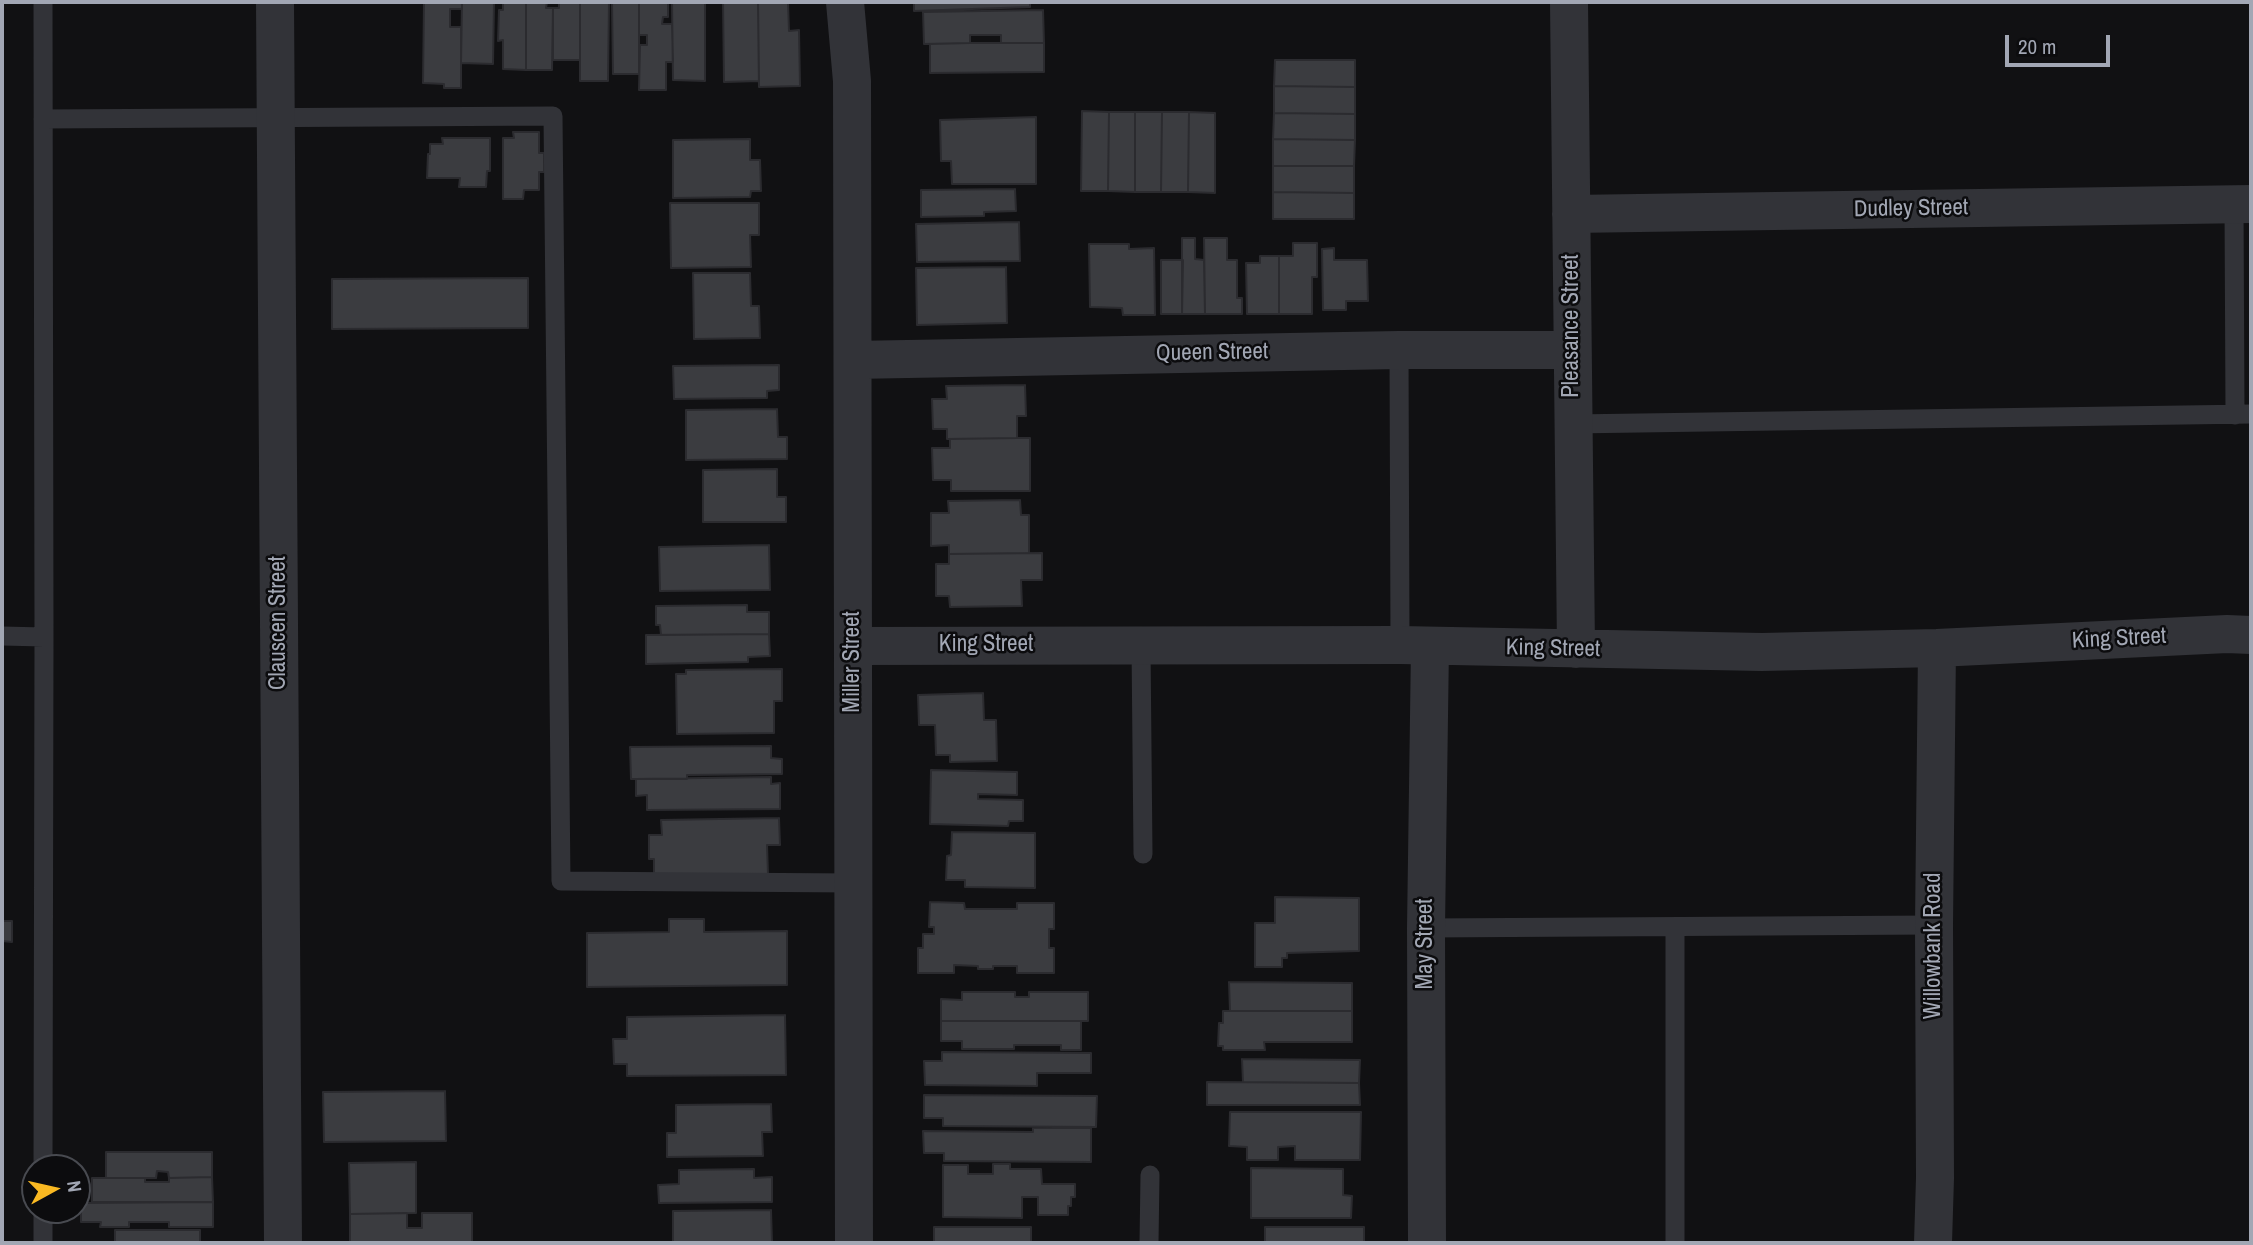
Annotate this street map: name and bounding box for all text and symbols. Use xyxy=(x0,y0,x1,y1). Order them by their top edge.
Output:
scale bar xyxy=(2008,21,2113,65)
text: 20 m xyxy=(2018,32,2056,61)
street label: Dudley Street xyxy=(1854,194,1968,224)
street label: Pleasance Street xyxy=(1558,254,1586,398)
street label: Queen Street xyxy=(1156,338,1268,368)
street label: Clauscen Street xyxy=(265,556,293,690)
street label: Miller Street xyxy=(839,611,867,713)
street label: King Street xyxy=(2071,623,2167,655)
street label: King Street xyxy=(939,631,1033,659)
street label: King Street xyxy=(1506,634,1600,664)
street label: Willowbank Road xyxy=(1920,873,1948,1019)
street label: May Street xyxy=(1412,898,1440,990)
north arrow xyxy=(21,1154,91,1224)
text: N xyxy=(61,1179,88,1194)

